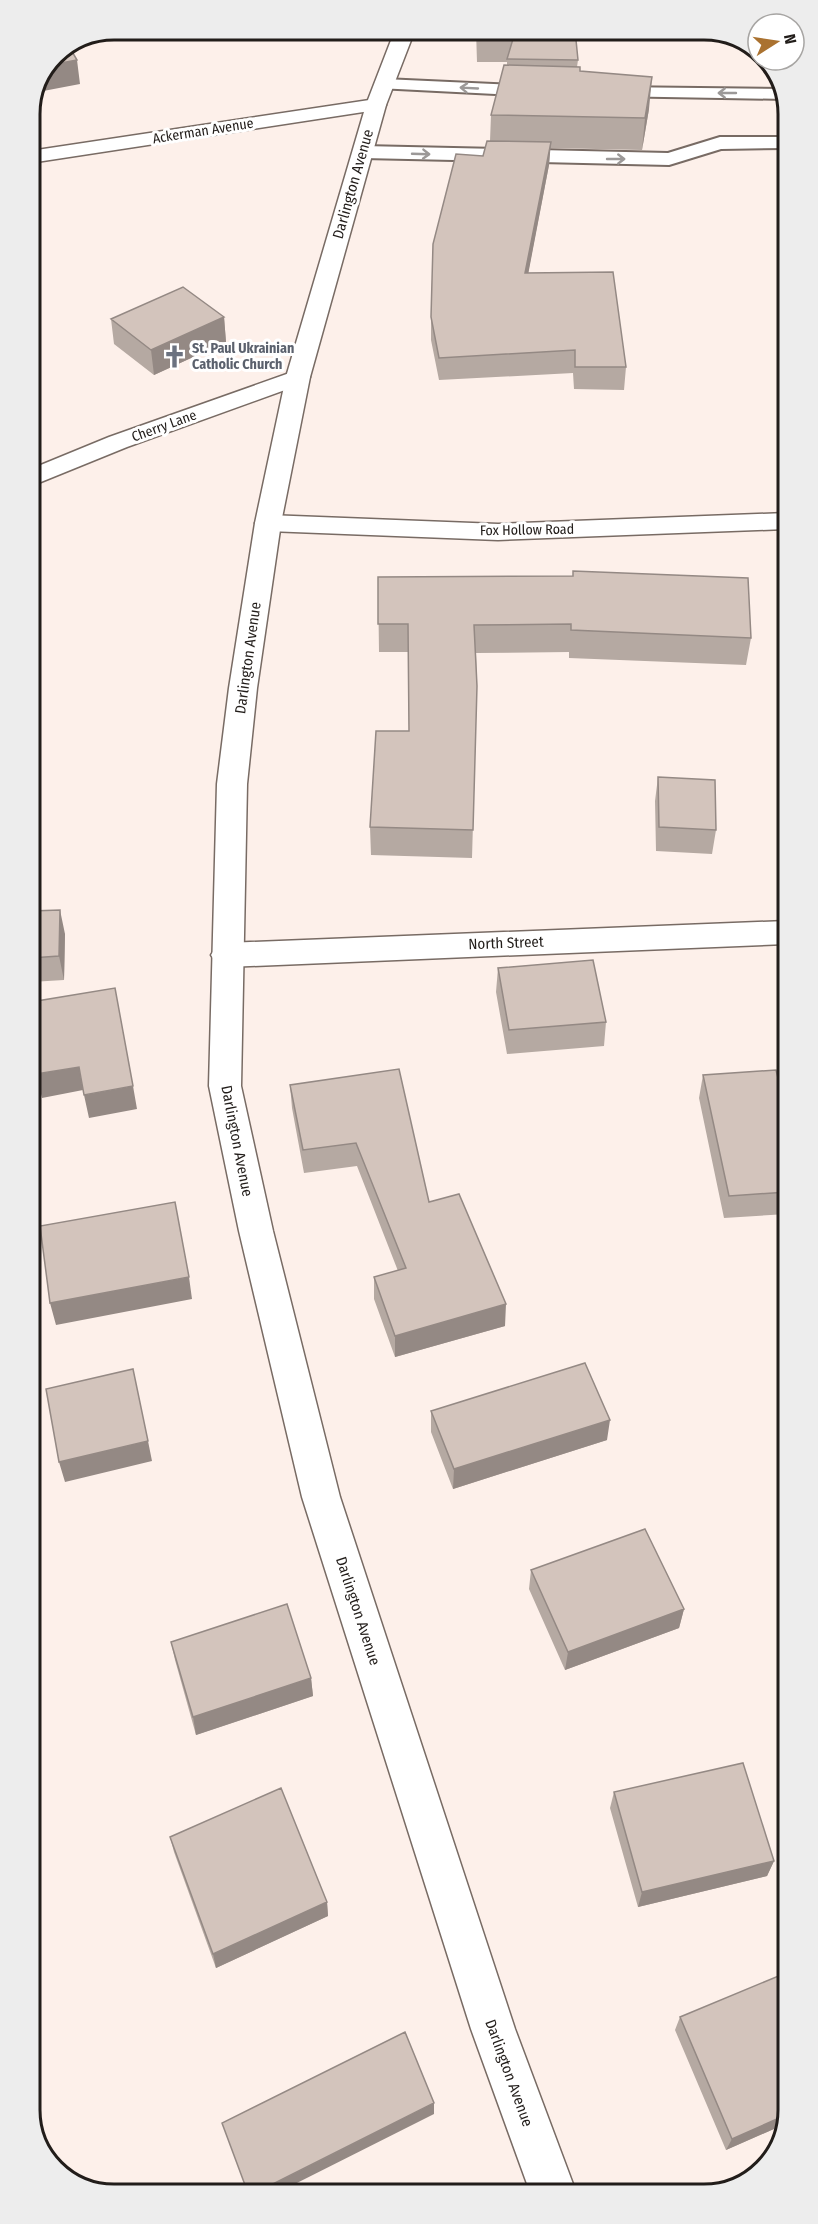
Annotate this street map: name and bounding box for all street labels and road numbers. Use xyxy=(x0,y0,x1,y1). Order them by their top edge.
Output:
street label: Ackerman Avenue xyxy=(151,115,255,147)
street label: Darlington Avenue xyxy=(329,127,377,241)
street label: Cherry Lane xyxy=(129,406,199,446)
street label: Fox Hollow Road xyxy=(480,521,574,539)
street label: Darlington Avenue xyxy=(231,601,265,715)
street label: North Street xyxy=(468,933,544,953)
street label: Darlington Avenue xyxy=(217,1084,257,1198)
street label: Darlington Avenue xyxy=(332,1555,384,1667)
street label: Darlington Avenue xyxy=(481,2017,537,2129)

